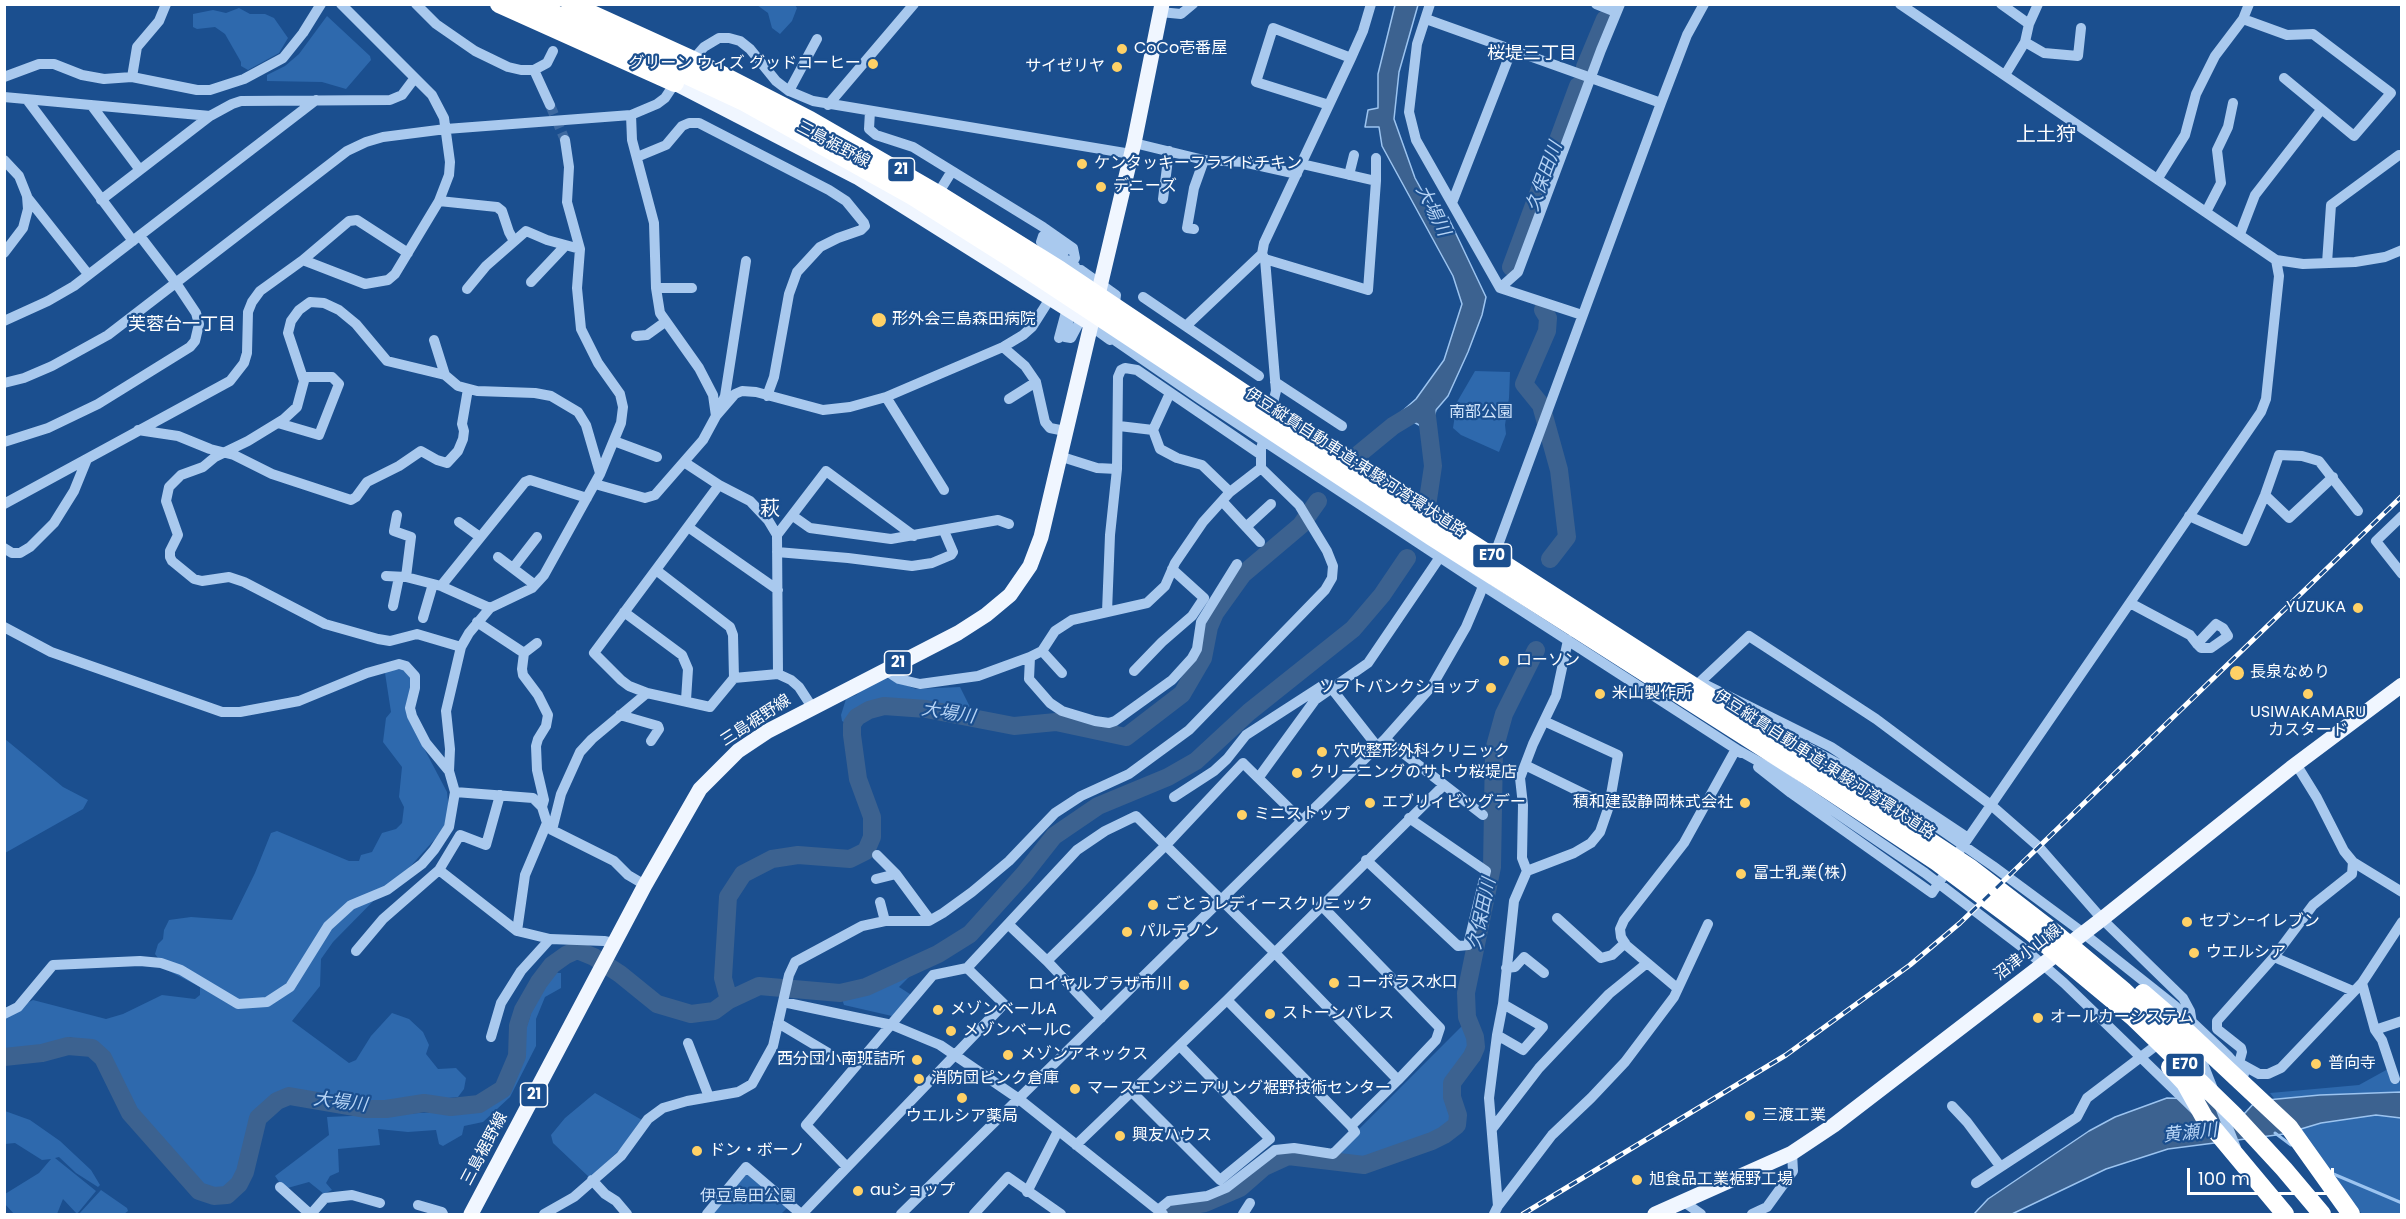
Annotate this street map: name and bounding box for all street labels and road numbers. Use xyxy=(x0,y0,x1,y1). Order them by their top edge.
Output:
street label: 三島裾野線 xyxy=(793,118,873,172)
road number: 21 xyxy=(888,158,914,182)
street label: 伊豆縦貫自動車道;東駿河湾環状道路 xyxy=(1241,384,1469,542)
road number: E70 xyxy=(1472,544,1512,568)
road number: 21 xyxy=(884,651,912,675)
street label: 伊豆縦貫自動車道;東駿河湾環状道路 xyxy=(1710,686,1938,844)
street label: 三島裾野線 xyxy=(717,691,795,751)
street label: 沼津小山線 xyxy=(1991,921,2065,985)
road number: E70 xyxy=(2166,1053,2204,1077)
road number: 21 xyxy=(520,1083,548,1107)
street label: 三島裾野線 xyxy=(458,1109,512,1189)

